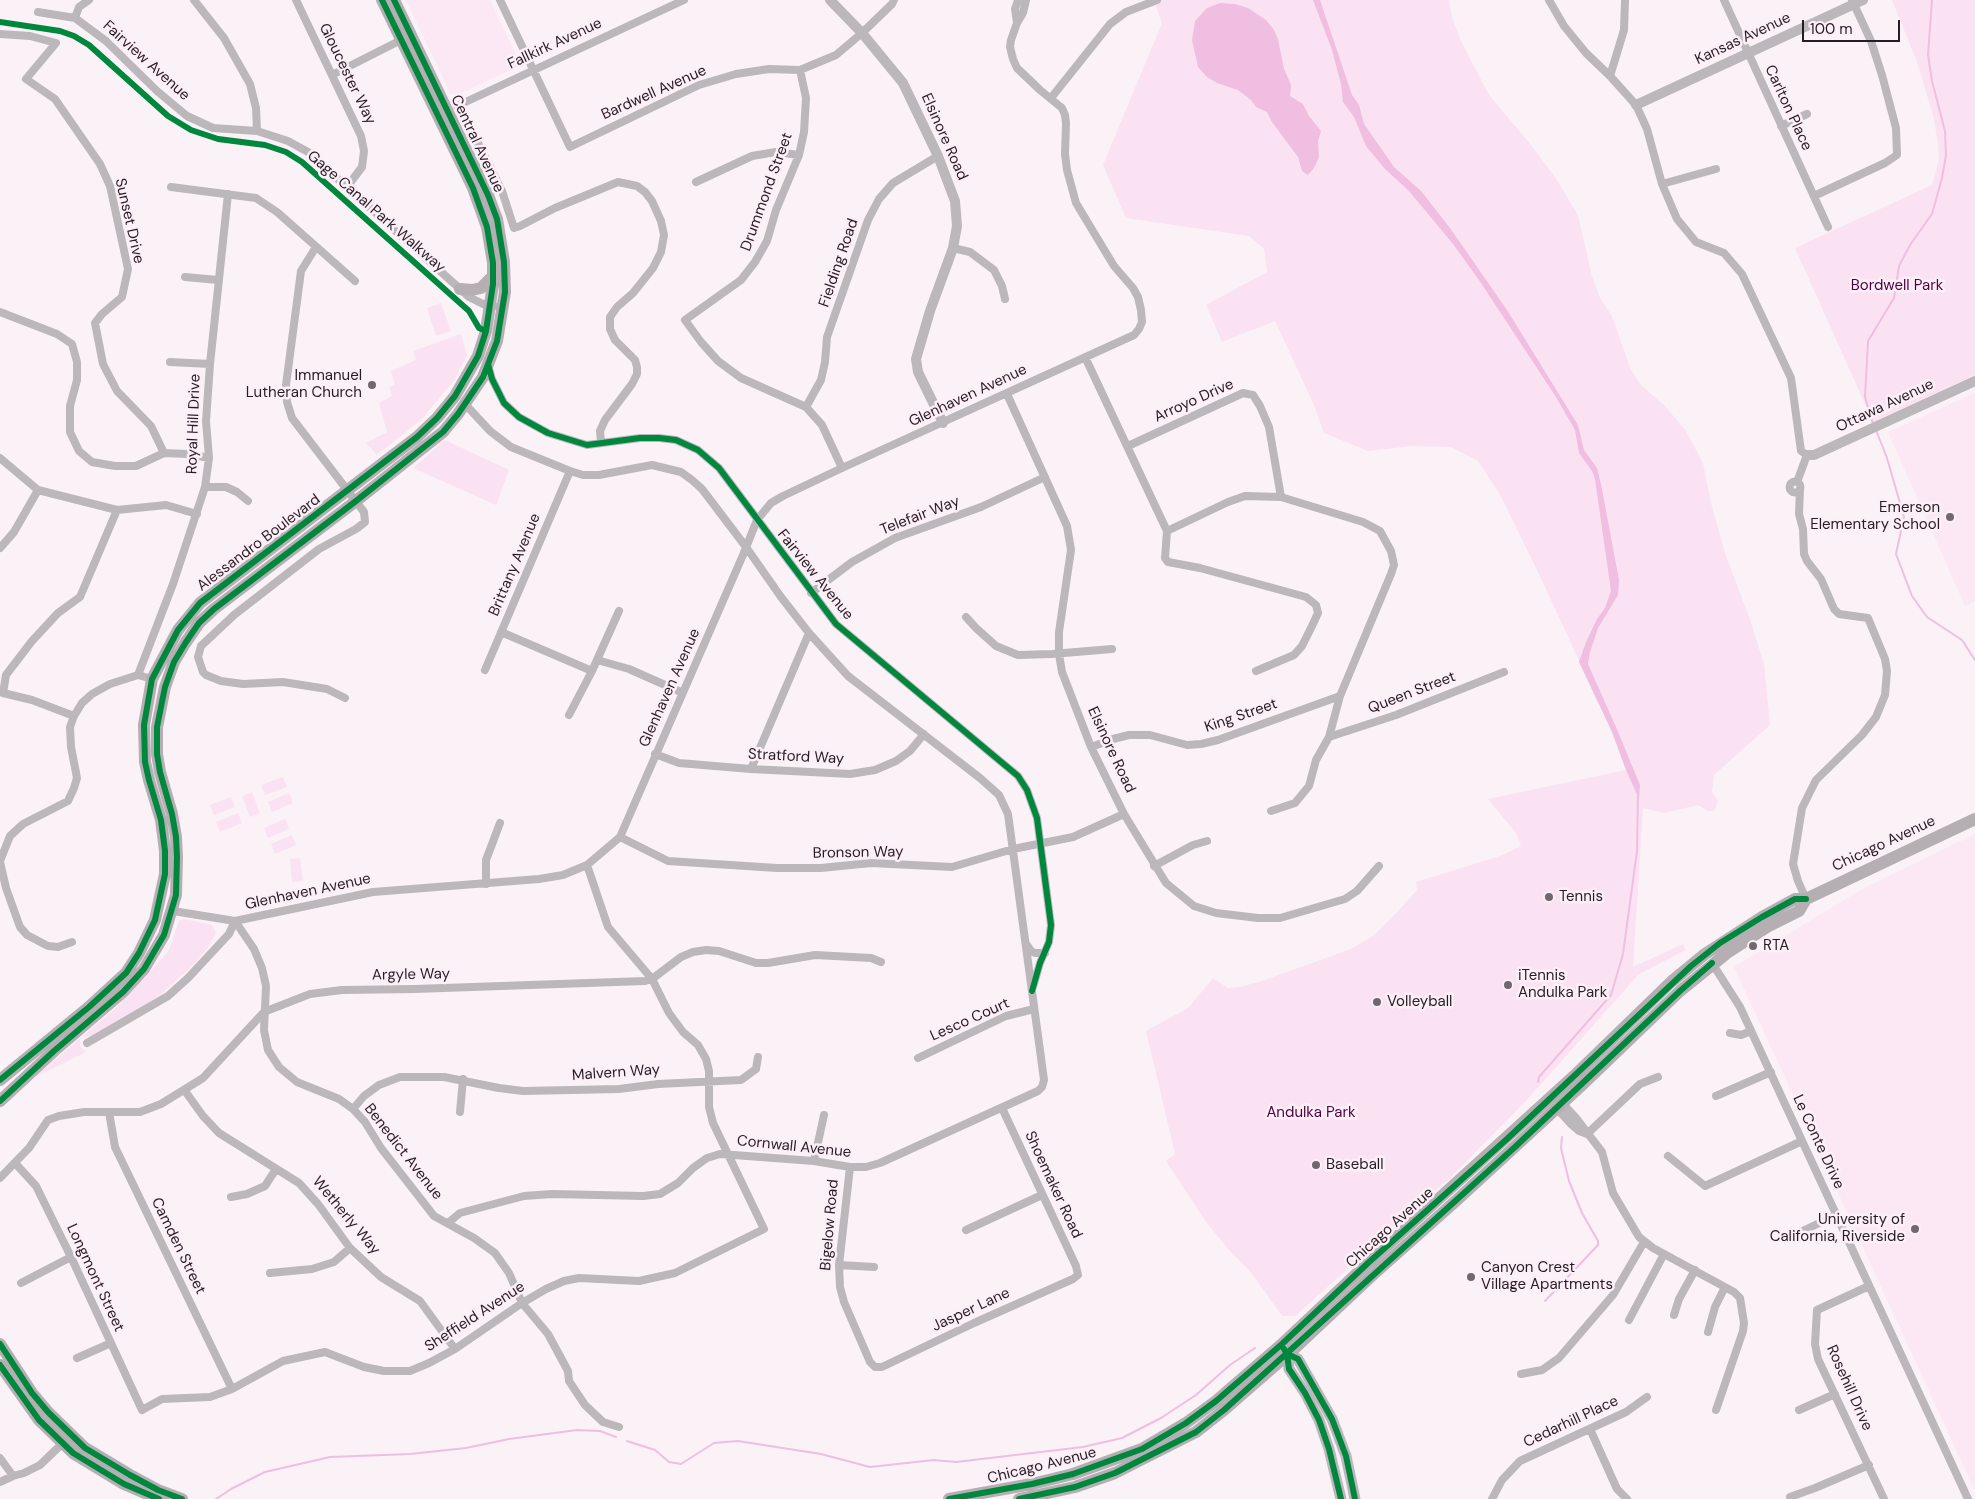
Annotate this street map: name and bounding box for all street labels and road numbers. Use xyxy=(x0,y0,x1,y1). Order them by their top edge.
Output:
street label: Kansas Avenue xyxy=(1692,9,1794,69)
street label: Fallkirk Avenue xyxy=(505,14,605,74)
street label: Fairview Avenue xyxy=(99,17,193,105)
street label: Gloucester Way xyxy=(315,20,379,128)
street label: Bardwell Avenue xyxy=(599,62,709,124)
street label: Carlton Place xyxy=(1760,62,1816,154)
street label: Elsinore Road xyxy=(917,91,971,183)
street label: Central Avenue xyxy=(446,92,508,196)
street label: Drummond Street xyxy=(737,130,797,254)
street label: Gage Canal Park Walkway xyxy=(303,147,449,277)
street label: Sunset Drive xyxy=(110,177,148,265)
street label: Fielding Road xyxy=(815,216,863,310)
street label: Glenhaven Avenue xyxy=(906,361,1030,431)
street label: Royal Hill Drive xyxy=(183,374,205,474)
street label: Arroyo Drive xyxy=(1151,375,1237,427)
street label: Ottawa Avenue xyxy=(1833,376,1937,436)
street label: Alessandro Boulevard xyxy=(194,491,324,595)
street label: Telefair Way xyxy=(878,493,962,539)
street label: Brittany Avenue xyxy=(485,511,545,619)
street label: Fairview Avenue xyxy=(773,526,857,624)
street label: Glenhaven Avenue xyxy=(636,626,704,750)
street label: Queen Street xyxy=(1366,668,1458,718)
street label: King Street xyxy=(1202,695,1280,737)
street label: Elsinore Road xyxy=(1083,704,1139,796)
street label: Stratford Way xyxy=(747,745,845,769)
street label: Chicago Avenue xyxy=(1830,812,1938,876)
street label: Bronson Way xyxy=(812,843,904,863)
street label: Glenhaven Avenue xyxy=(244,870,372,914)
street label: Argyle Way xyxy=(372,965,450,985)
street label: Lesco Court xyxy=(928,995,1012,1045)
street label: Malvern Way xyxy=(571,1061,661,1085)
street label: Le Conte Drive xyxy=(1788,1092,1848,1192)
street label: Benedict Avenue xyxy=(360,1100,446,1204)
street label: Shoemaker Road xyxy=(1020,1129,1086,1241)
street label: Cornwall Avenue xyxy=(736,1132,852,1162)
street label: Wetherly Way xyxy=(308,1173,384,1259)
street label: Bigelow Road xyxy=(817,1179,843,1271)
street label: Chicago Avenue xyxy=(1342,1184,1438,1272)
street label: Camden Street xyxy=(147,1195,209,1297)
street label: Longmont Street xyxy=(62,1221,128,1335)
street label: Sheffield Avenue xyxy=(422,1278,528,1356)
street label: Jasper Lane xyxy=(929,1284,1013,1336)
street label: Rosehill Drive xyxy=(1822,1342,1876,1434)
street label: Cedarhill Place xyxy=(1521,1392,1621,1452)
street label: Chicago Avenue xyxy=(986,1444,1098,1488)

